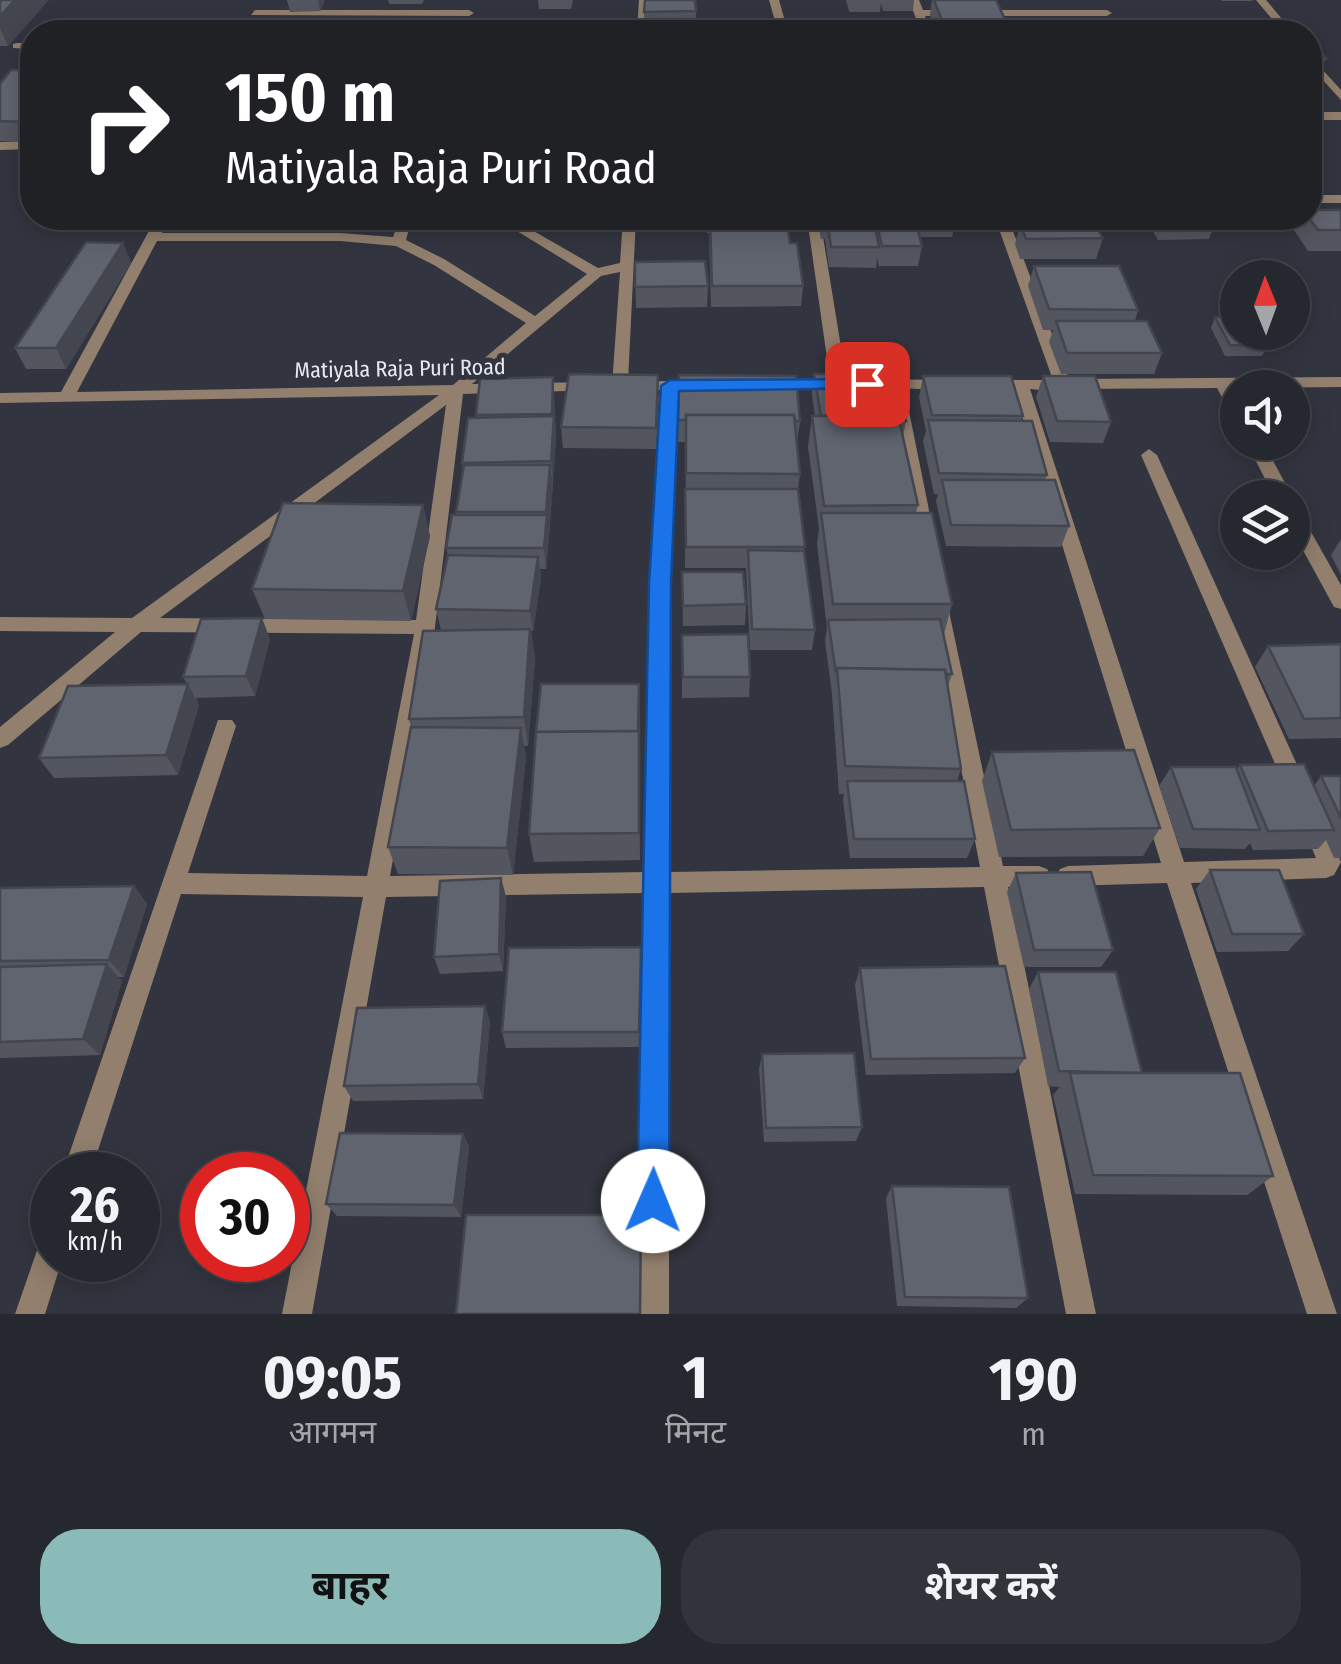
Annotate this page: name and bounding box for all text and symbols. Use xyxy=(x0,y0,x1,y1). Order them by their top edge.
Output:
text: 150 m xyxy=(225,56,395,140)
icon: right xyxy=(60,60,190,190)
text: Matiyala Raja Puri Road xyxy=(225,141,657,195)
north arrow xyxy=(1220,260,1310,350)
map controls xyxy=(1220,260,1310,570)
pin xyxy=(825,342,910,427)
street label: Matiyala Raja Puri Road xyxy=(294,353,506,384)
icon: arrive xyxy=(840,357,895,412)
button: sound xyxy=(1220,370,1310,460)
button: layers xyxy=(1220,480,1310,570)
position arrow xyxy=(601,1149,705,1253)
speed limit sign: 30 xyxy=(180,1152,310,1282)
text: 26 xyxy=(70,1175,120,1235)
text: km/h xyxy=(67,1227,123,1257)
text: 09:05 xyxy=(263,1342,402,1414)
text: 1 xyxy=(683,1342,708,1414)
text: 190 xyxy=(989,1344,1078,1416)
text: आगमन xyxy=(289,1413,376,1451)
text: मिनट xyxy=(665,1413,726,1451)
text: m xyxy=(1021,1415,1046,1453)
button: बाहर xyxy=(40,1529,661,1644)
button: शेयर करें xyxy=(681,1529,1301,1644)

